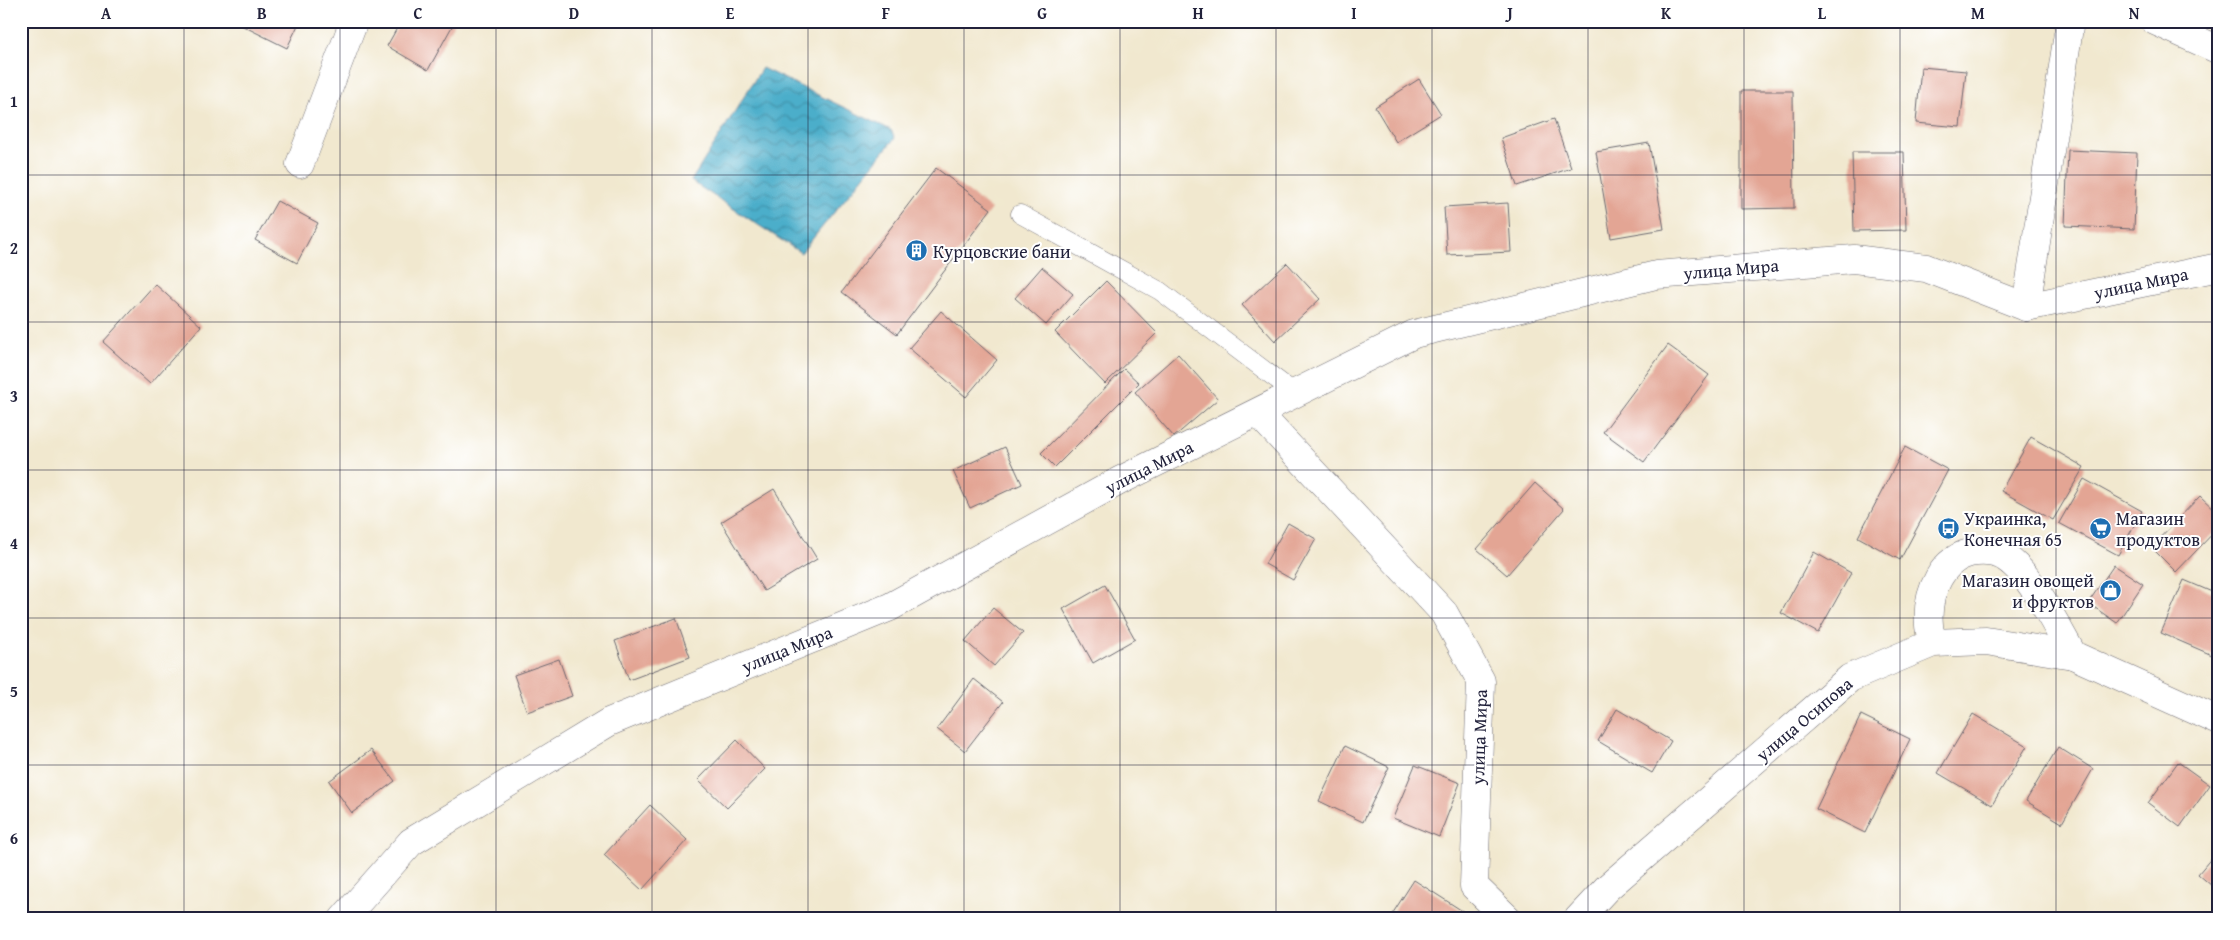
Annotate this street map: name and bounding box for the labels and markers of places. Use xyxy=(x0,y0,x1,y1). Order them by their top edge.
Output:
place label: Курцовские бани xyxy=(933,238,1071,265)
building icon: Курцовские бани xyxy=(905,239,929,263)
place label: Украинка, Конечная 65 xyxy=(1964,505,2062,553)
place label: Магазин продуктов xyxy=(2116,505,2200,553)
bus stop icon: Украинка, Конечная 65 xyxy=(1936,516,1960,540)
supermarket icon: Магазин продуктов xyxy=(2088,516,2112,540)
place label: Магазин овощей и фруктов xyxy=(1962,567,2094,615)
shop icon: Магазин овощей и фруктов xyxy=(2098,578,2122,602)

